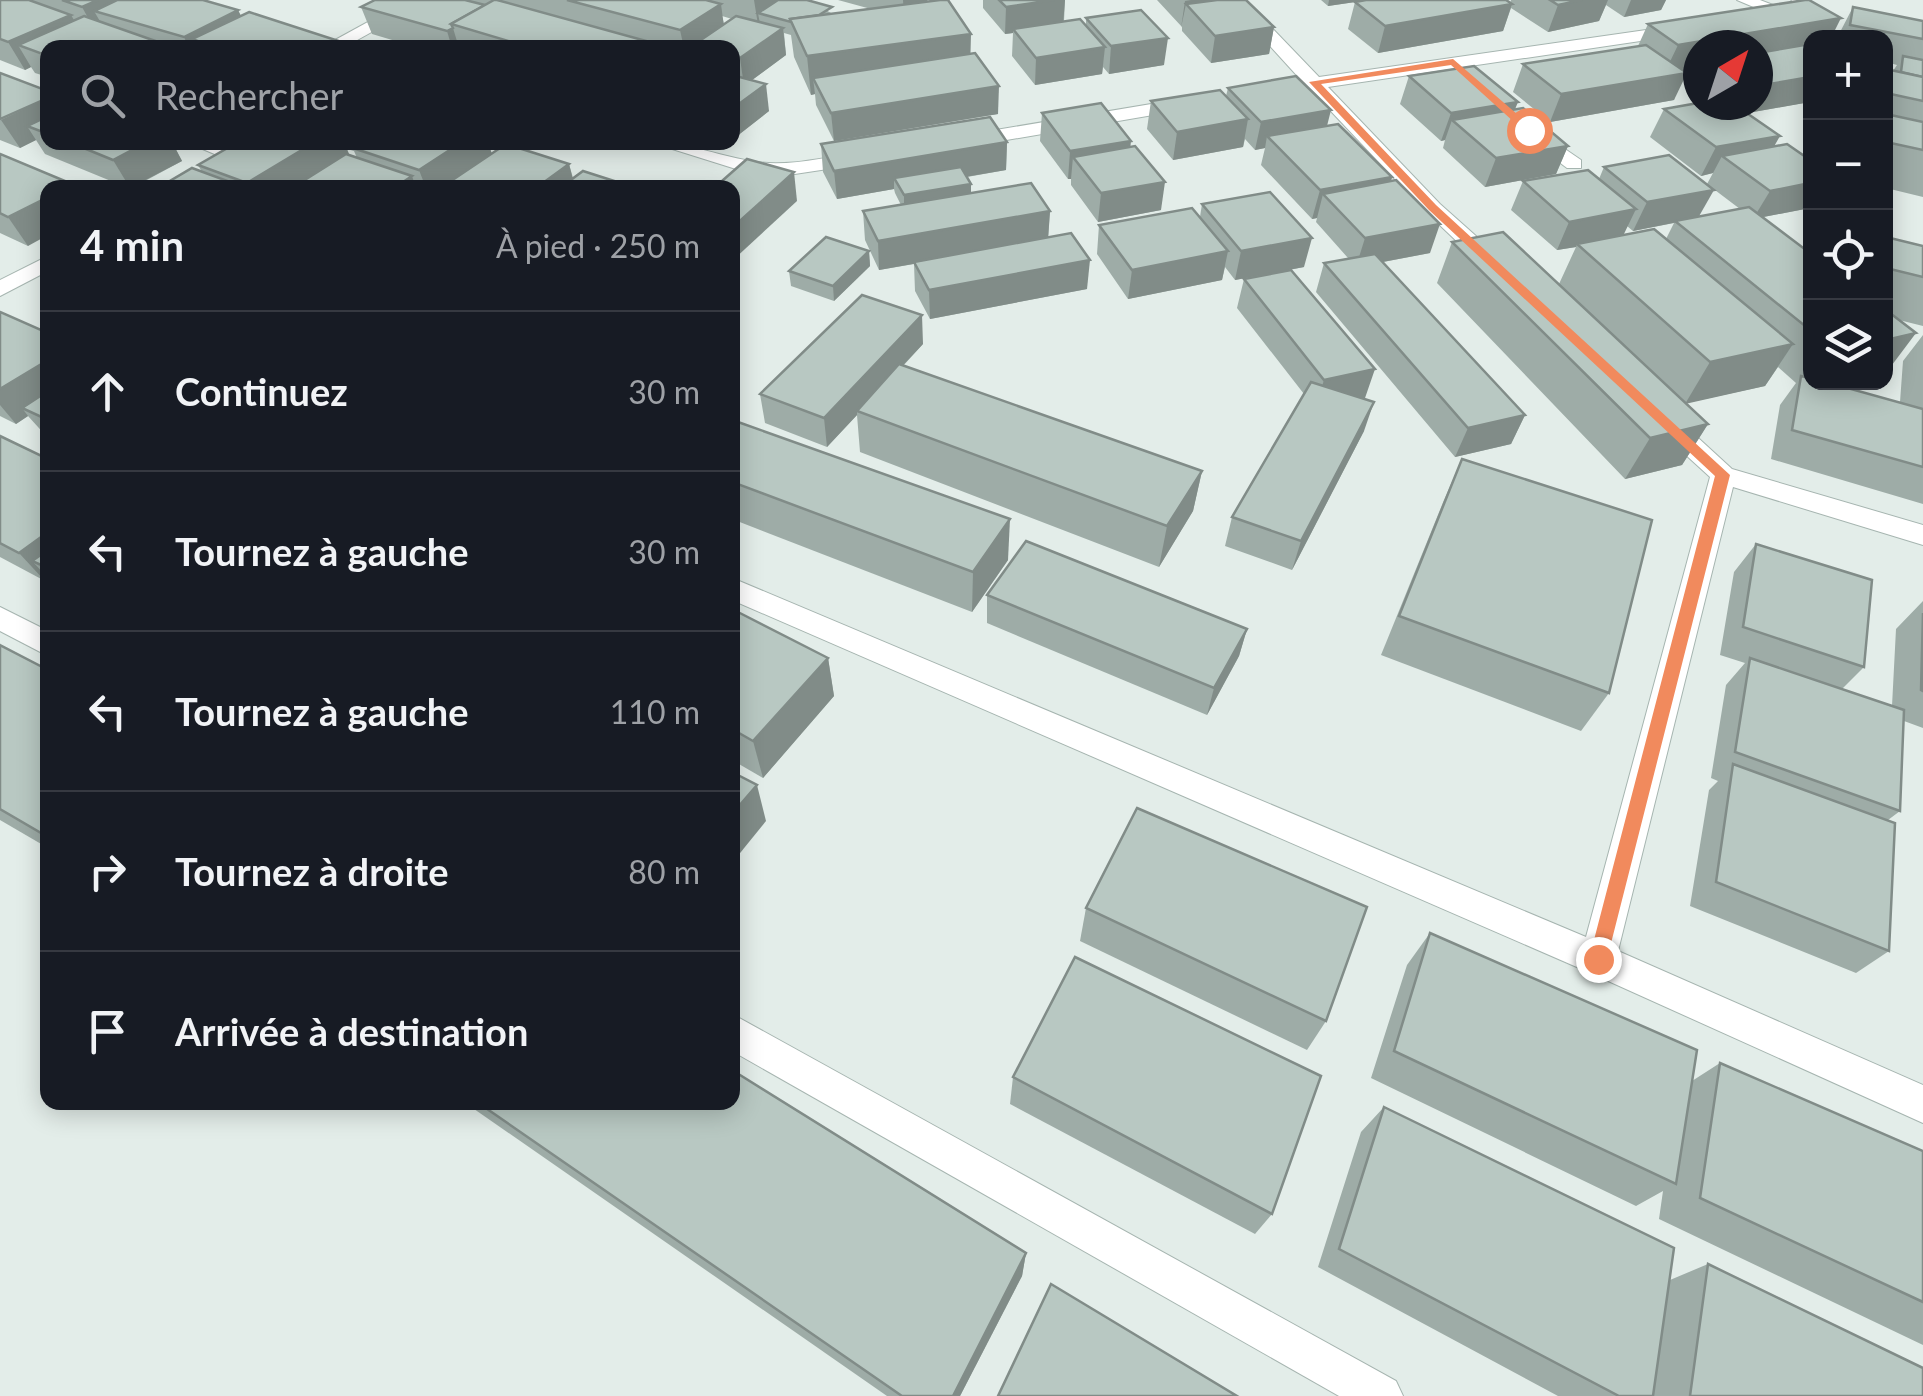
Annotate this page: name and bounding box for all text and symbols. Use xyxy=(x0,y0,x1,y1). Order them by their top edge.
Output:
north arrow xyxy=(1683,30,1773,120)
map controls xyxy=(1803,30,1893,390)
button: + xyxy=(1803,30,1893,120)
search box xyxy=(40,40,740,150)
icon: search xyxy=(75,68,130,123)
text: Rechercher xyxy=(155,72,343,118)
route start xyxy=(1507,108,1553,154)
button: − xyxy=(1803,120,1893,210)
button: locate xyxy=(1803,210,1893,300)
text: 4 min xyxy=(80,220,184,270)
text: À pied · 250 m xyxy=(496,226,700,265)
button: layers xyxy=(1803,300,1893,390)
icon: ahead xyxy=(80,364,135,419)
text: Continuez xyxy=(175,368,348,414)
text: 30 m xyxy=(628,372,700,411)
icon: left xyxy=(80,524,135,579)
text: Tournez à gauche xyxy=(175,528,468,574)
text: 30 m xyxy=(628,532,700,571)
icon: left xyxy=(80,684,135,739)
text: Tournez à gauche xyxy=(175,688,468,734)
text: 110 m xyxy=(610,692,700,731)
icon: right xyxy=(80,844,135,899)
text: Tournez à droite xyxy=(175,848,449,894)
text: 80 m xyxy=(628,852,700,891)
route end xyxy=(1576,937,1622,983)
icon: arrive xyxy=(80,1004,135,1059)
text: Arrivée à destination xyxy=(175,1008,528,1054)

